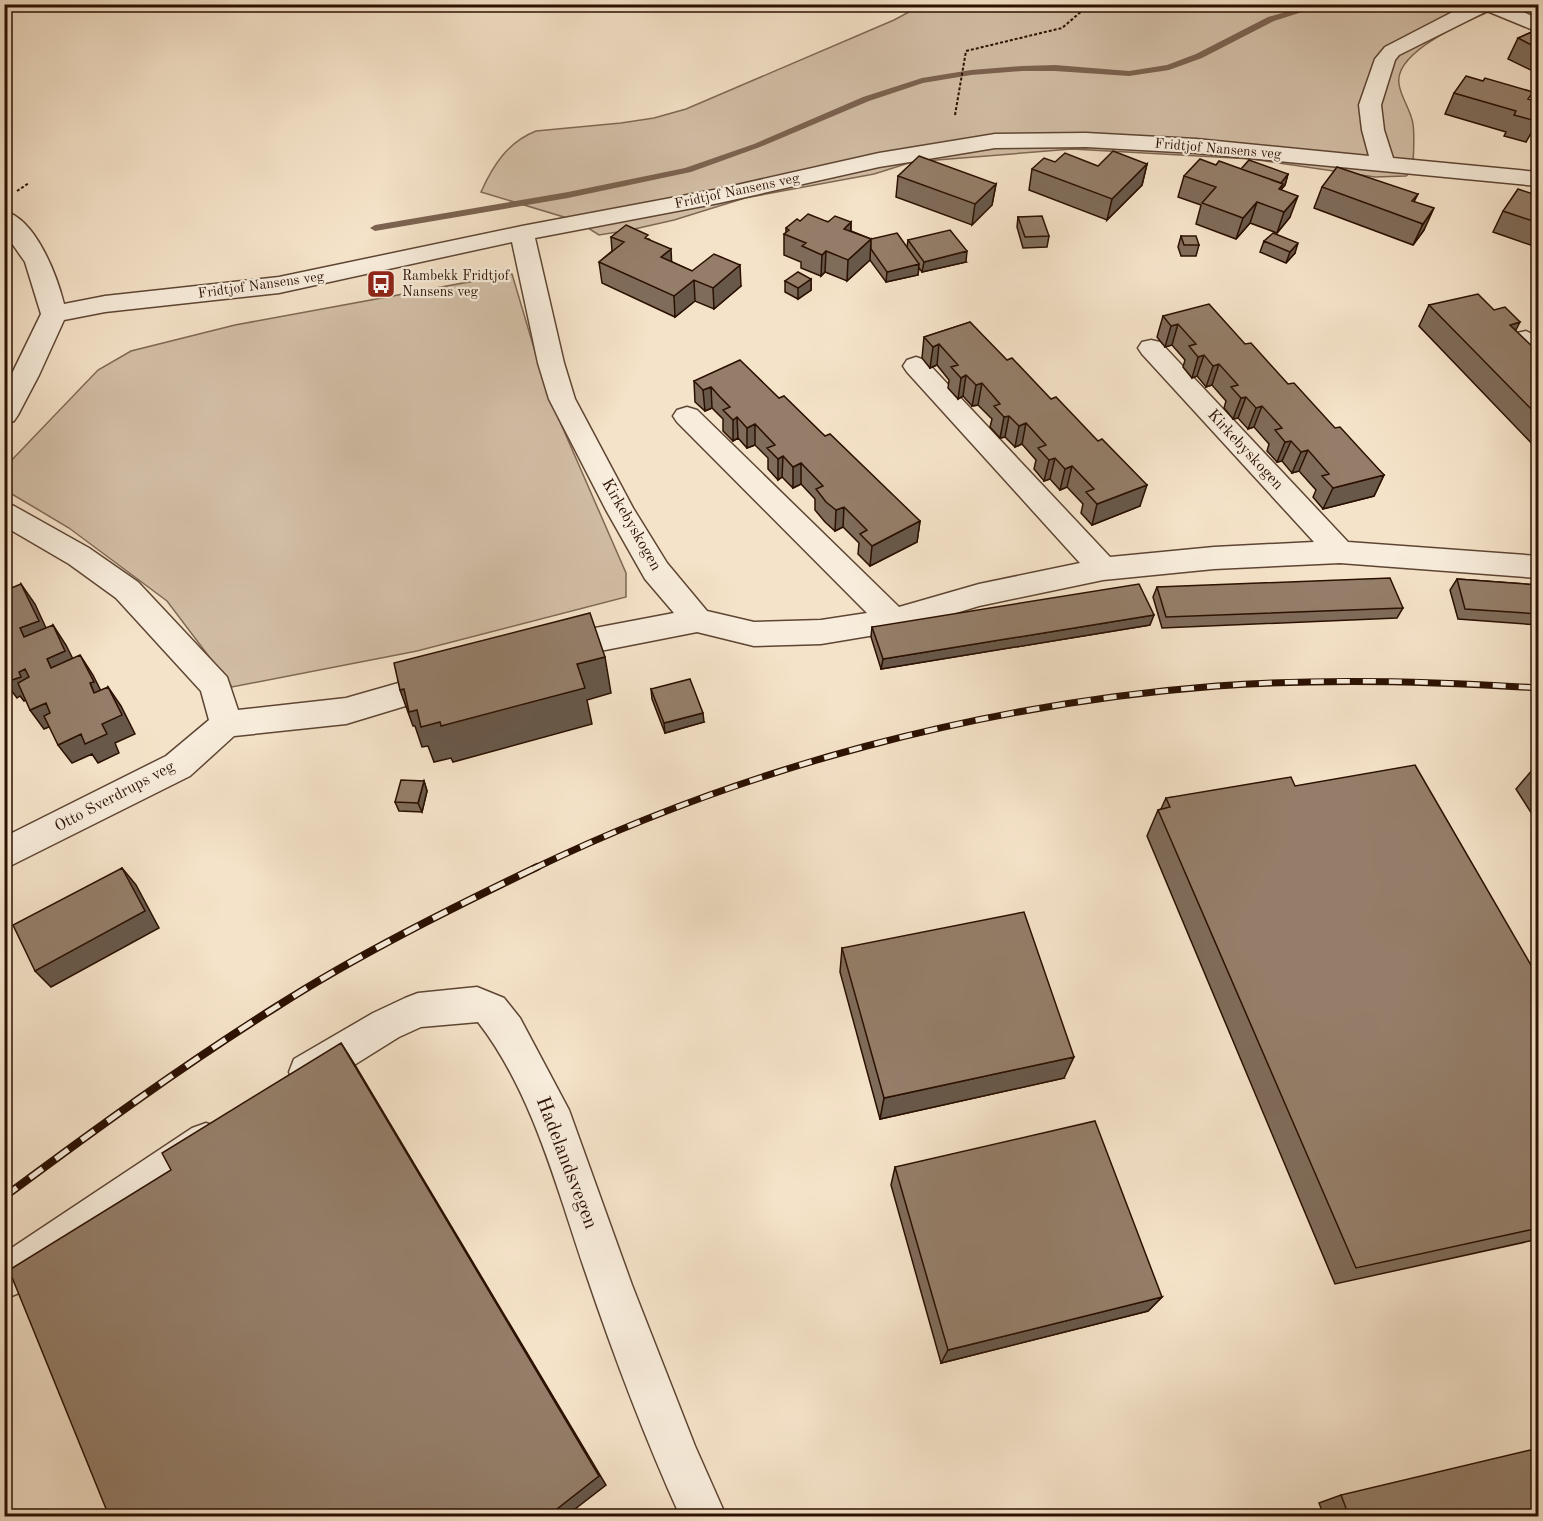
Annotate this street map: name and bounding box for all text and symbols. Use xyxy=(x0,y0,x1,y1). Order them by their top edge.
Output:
street label: Fridtjof Nansens veg xyxy=(1154,136,1282,162)
street label: Fridtjof Nansens veg xyxy=(673,171,801,211)
bus stop icon: Rambekk Fridtjof Nansens veg xyxy=(365,268,397,300)
street label: Fridtjof Nansens veg xyxy=(197,269,325,301)
place label: Rambekk Fridtjof Nansens veg xyxy=(402,269,511,299)
street label: Kirkebyskogen xyxy=(1204,407,1286,493)
street label: Kirkebyskogen xyxy=(598,476,664,574)
street label: Otto Sverdrups veg xyxy=(52,758,178,835)
street label: Hadelandsvegen xyxy=(532,1094,601,1232)

